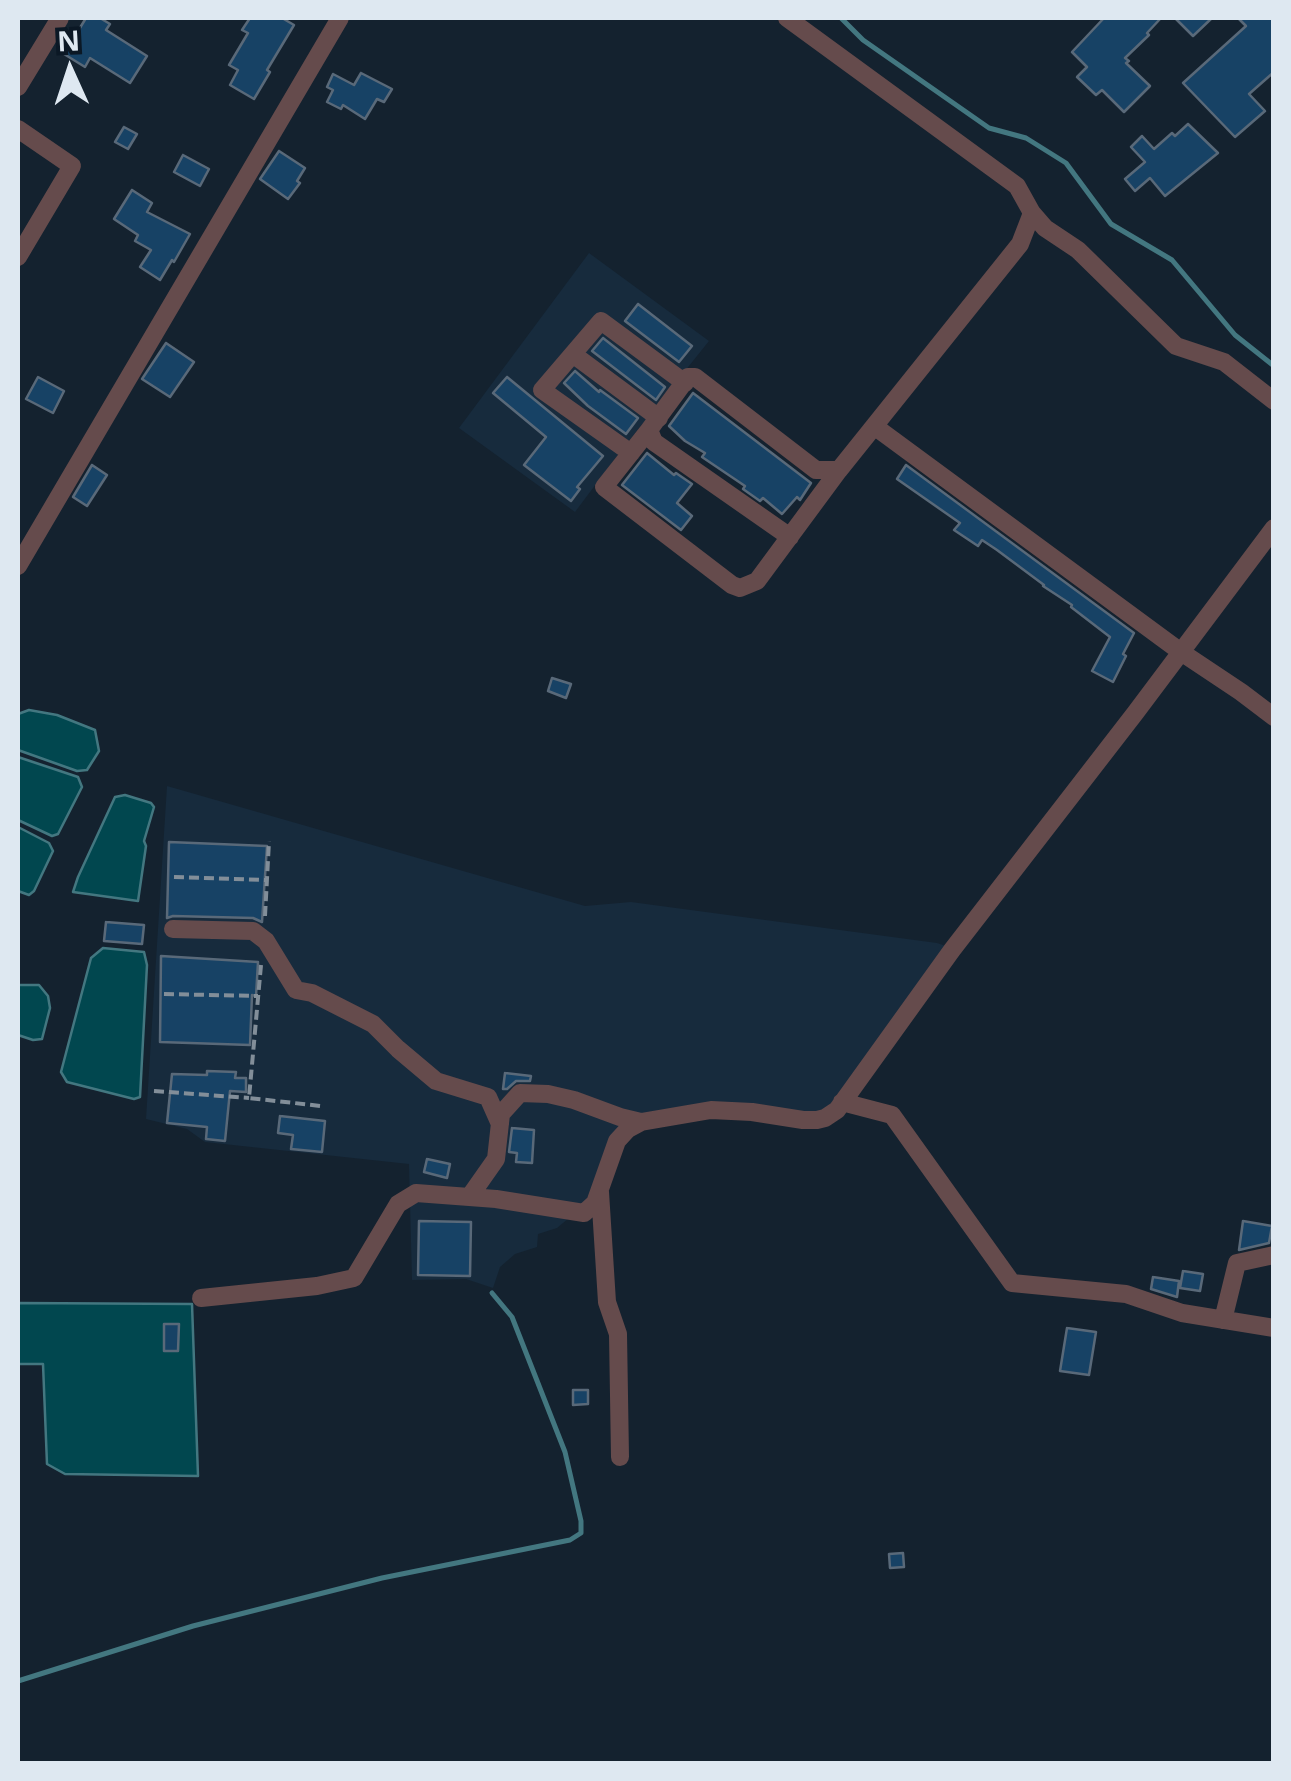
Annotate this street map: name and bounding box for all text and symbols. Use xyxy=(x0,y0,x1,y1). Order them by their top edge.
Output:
north arrow xyxy=(20,20,120,120)
text: N xyxy=(56,20,81,60)

